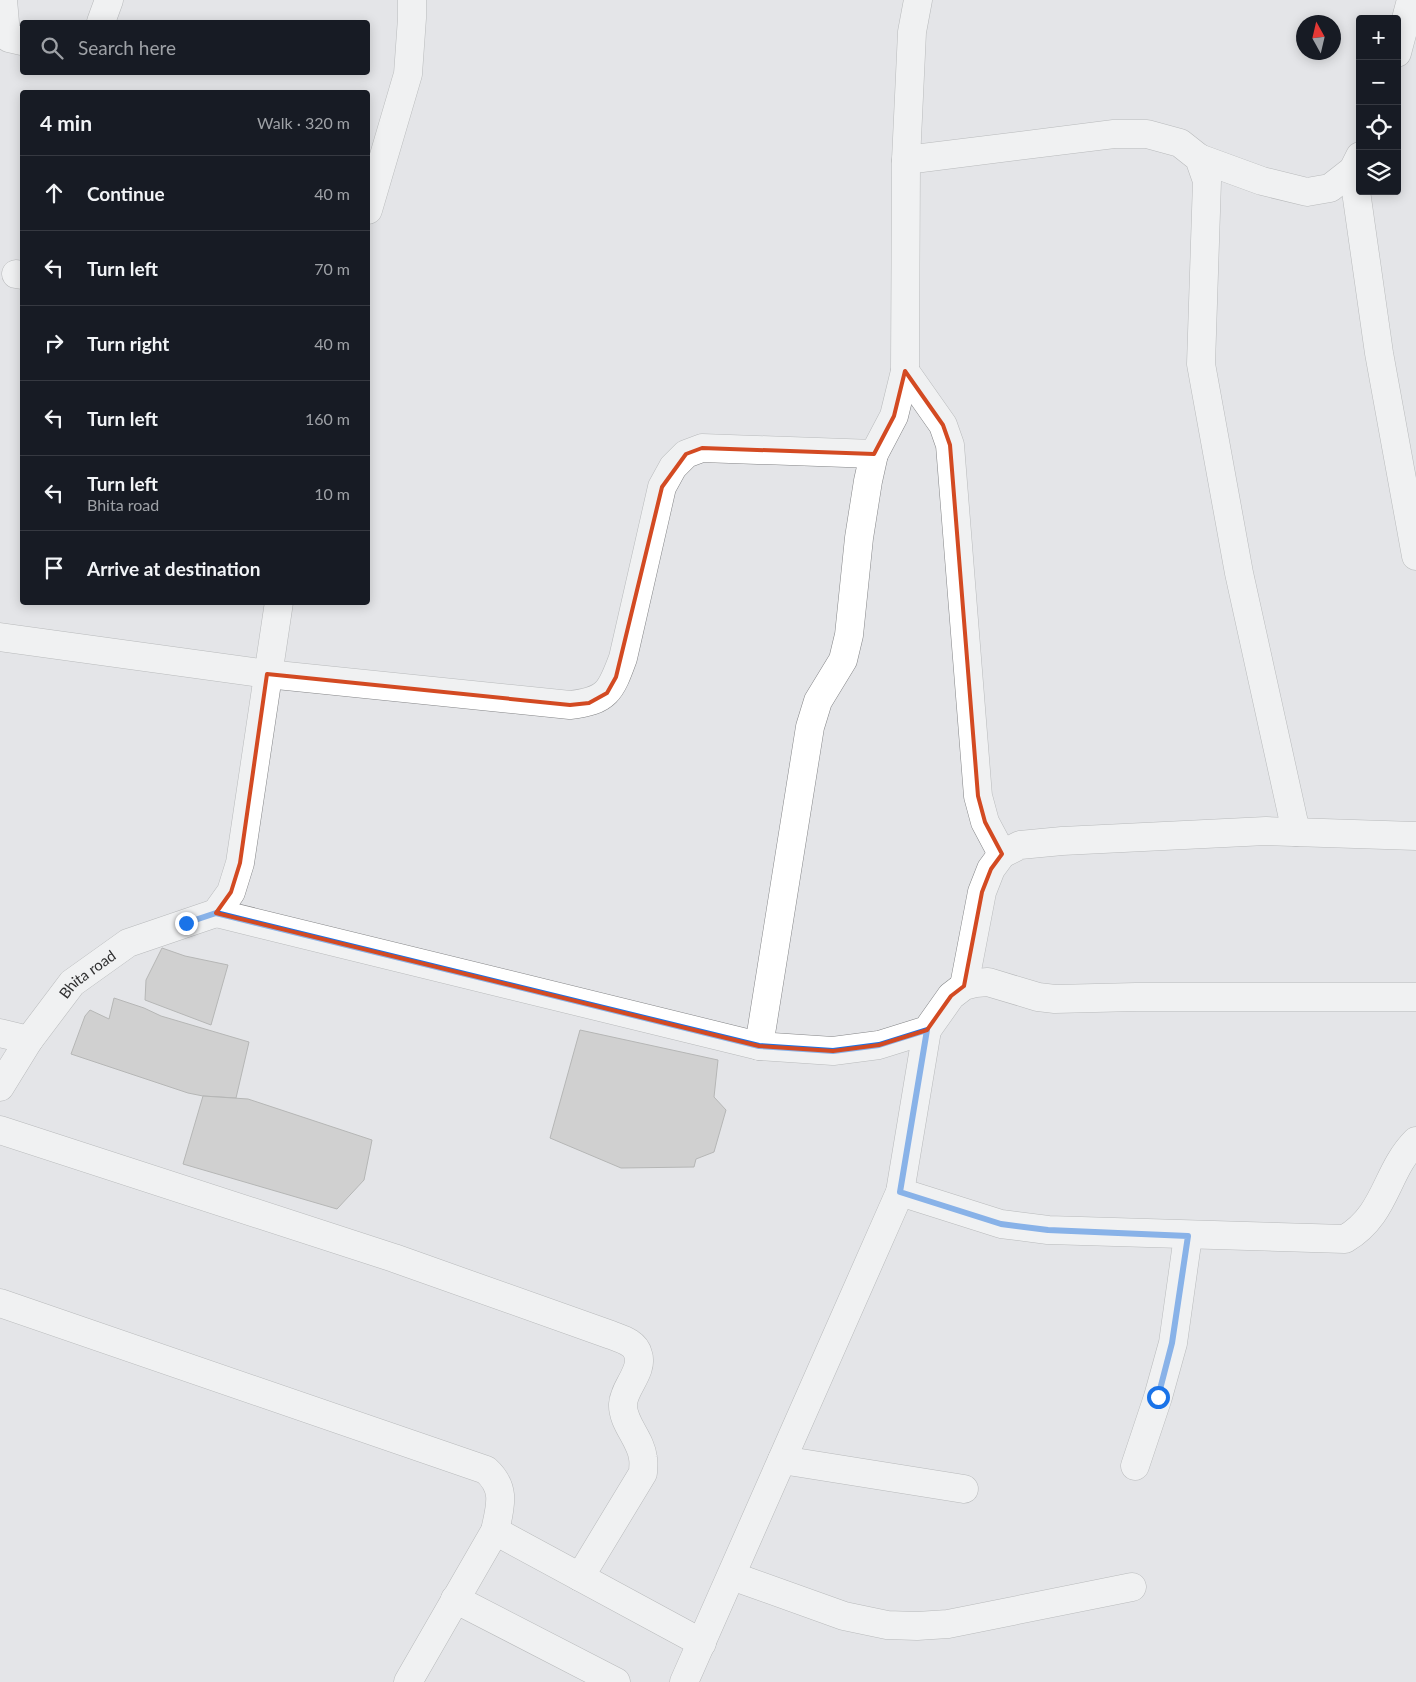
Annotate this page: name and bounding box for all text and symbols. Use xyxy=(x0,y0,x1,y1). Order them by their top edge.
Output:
north arrow xyxy=(1296,15,1341,60)
map controls xyxy=(1356,15,1401,195)
button: + xyxy=(1356,15,1401,60)
search box xyxy=(20,20,370,75)
icon: search xyxy=(38,34,66,62)
text: Search here xyxy=(78,36,176,59)
button: − xyxy=(1356,60,1401,105)
button: locate xyxy=(1356,105,1401,150)
text: 4 min xyxy=(40,110,92,135)
text: Walk · 320 m xyxy=(257,113,350,132)
button: layers xyxy=(1356,150,1401,195)
icon: ahead xyxy=(40,179,68,207)
text: Continue xyxy=(87,182,165,205)
text: 40 m xyxy=(314,184,350,203)
icon: left xyxy=(40,254,68,282)
text: Turn left xyxy=(87,257,158,280)
text: 70 m xyxy=(314,259,350,278)
icon: right xyxy=(40,329,68,357)
text: Turn right xyxy=(87,332,169,355)
text: 40 m xyxy=(314,334,350,353)
icon: left xyxy=(40,404,68,432)
text: Turn left xyxy=(87,407,158,430)
text: 160 m xyxy=(305,409,350,428)
text: Turn left xyxy=(87,472,158,495)
icon: left xyxy=(40,479,68,507)
text: 10 m xyxy=(314,484,350,503)
text: Bhita road xyxy=(87,495,159,514)
icon: arrive xyxy=(40,554,68,582)
text: Arrive at destination xyxy=(87,557,260,580)
route end xyxy=(175,912,198,935)
street label: Bhita road xyxy=(55,946,119,1002)
route start xyxy=(1147,1386,1170,1409)

